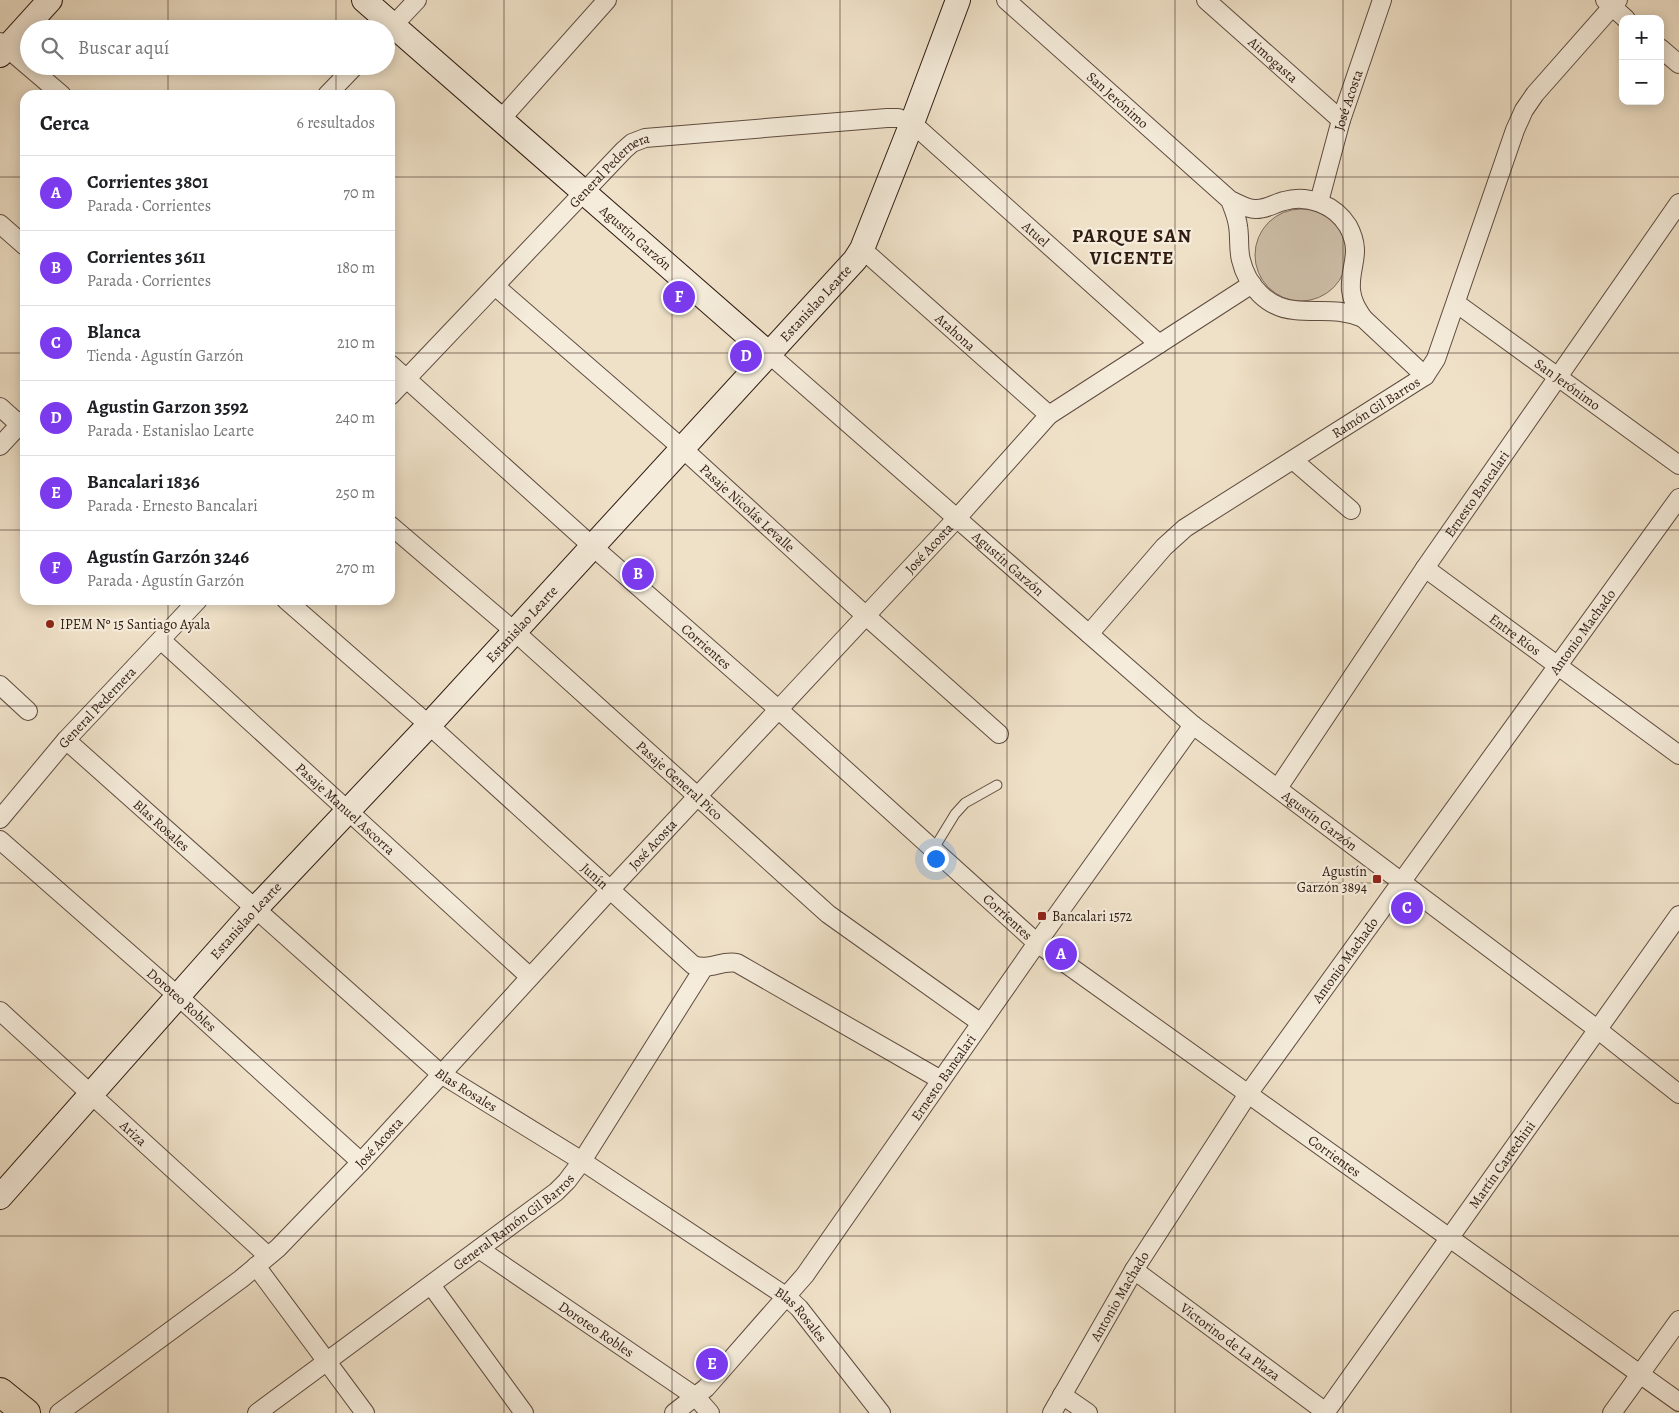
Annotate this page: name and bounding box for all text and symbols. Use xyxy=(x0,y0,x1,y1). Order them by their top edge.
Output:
map controls xyxy=(1619,15,1664,105)
button: + xyxy=(1619,15,1664,60)
search box xyxy=(20,20,395,75)
street label: Aimogasta xyxy=(1244,32,1303,87)
icon: search xyxy=(38,34,66,62)
text: Buscar aquí xyxy=(78,35,169,61)
button: − xyxy=(1619,60,1664,105)
street label: San Jerónimo xyxy=(1083,67,1153,133)
street label: José Acosta xyxy=(1329,67,1367,133)
text: Cerca xyxy=(40,109,90,137)
text: 6 resultados xyxy=(297,112,375,134)
street label: General Pedernera xyxy=(565,128,651,212)
text: Corrientes 3801 xyxy=(87,169,209,195)
text: A xyxy=(51,182,61,204)
text: 70 m xyxy=(343,182,375,204)
text: Parada · Corrientes xyxy=(87,195,211,217)
street label: Agustín Garzón xyxy=(595,200,676,274)
street label: Atuel xyxy=(1018,216,1054,251)
district label: PARQUE SAN VICENTE xyxy=(1072,223,1192,271)
text: Corrientes 3611 xyxy=(87,244,206,270)
text: B xyxy=(51,257,61,279)
text: 180 m xyxy=(337,257,375,279)
street label: Estanislao Learte xyxy=(775,261,856,346)
text: Parada · Corrientes xyxy=(87,270,211,292)
pin: F xyxy=(663,278,695,316)
street label: Atahona xyxy=(930,308,980,355)
text: Blanca xyxy=(87,319,141,345)
text: C xyxy=(51,332,61,354)
text: 210 m xyxy=(337,332,375,354)
pin: D xyxy=(730,337,762,375)
text: Tienda · Agustín Garzón xyxy=(87,345,244,367)
street label: San Jerónimo xyxy=(1531,354,1604,414)
street label: Ramón Gil Barros xyxy=(1328,372,1424,442)
text: Agustin Garzon 3592 xyxy=(87,394,249,420)
text: D xyxy=(50,407,62,429)
text: 240 m xyxy=(335,407,375,429)
text: Parada · Estanislao Learte xyxy=(87,420,254,442)
street label: Ernesto Bancalari xyxy=(1440,447,1513,541)
street label: Pasaje Nicolás Levalle xyxy=(696,459,799,556)
text: Bancalari 1836 xyxy=(87,469,200,495)
text: E xyxy=(51,482,61,504)
text: 250 m xyxy=(336,482,375,504)
text: Parada · Ernesto Bancalari xyxy=(87,495,258,517)
street label: José Acosta xyxy=(900,518,958,578)
street label: Agustín Garzón xyxy=(968,526,1049,600)
text: Agustín Garzón 3246 xyxy=(87,544,249,570)
pin: B xyxy=(622,555,654,593)
text: F xyxy=(52,557,60,579)
text: 270 m xyxy=(336,557,375,579)
text: Parada · Agustín Garzón xyxy=(87,570,244,592)
street label: Estanislao Learte xyxy=(481,581,562,667)
street label: Antonio Machado xyxy=(1544,585,1620,679)
street label: Entre Ríos xyxy=(1486,609,1545,660)
place label: IPEM Nº 15 Santiago Ayala xyxy=(60,615,211,634)
marker: IPEM Nº 15 Santiago Ayala xyxy=(44,618,56,630)
street label: Corrientes xyxy=(677,619,735,673)
street label: General Pedernera xyxy=(54,662,140,752)
street label: Pasaje General Pico xyxy=(632,736,727,824)
street label: Pasaje Manuel Ascorra xyxy=(292,758,400,859)
street label: Agustín Garzón xyxy=(1277,785,1362,855)
street label: Blas Rosales xyxy=(129,795,194,855)
street label: José Acosta xyxy=(624,814,681,874)
your location xyxy=(923,846,949,872)
street label: Junín xyxy=(577,858,613,893)
place label: Agustín Garzón 3894 xyxy=(1297,862,1367,897)
marker: Agustín Garzón 3894 xyxy=(1371,873,1383,885)
street label: Estanislao Learte xyxy=(206,877,286,963)
street label: Corrientes xyxy=(979,889,1037,944)
pin: C xyxy=(1391,889,1423,927)
place label: Bancalari 1572 xyxy=(1052,907,1133,926)
marker: Bancalari 1572 xyxy=(1036,910,1048,922)
street label: Antonio Machado xyxy=(1307,913,1382,1007)
pin: A xyxy=(1045,935,1077,973)
street label: Doroteo Robles xyxy=(143,964,221,1036)
street label: Ernesto Bancalari xyxy=(906,1030,980,1124)
street label: Blas Rosales xyxy=(431,1064,501,1116)
street label: José Acosta xyxy=(350,1113,407,1172)
street label: Ariza xyxy=(115,1115,151,1151)
street label: Martín Cartechini xyxy=(1464,1117,1539,1212)
street label: Corrientes xyxy=(1304,1130,1365,1181)
street label: General Ramón Gil Barros xyxy=(449,1170,579,1275)
street label: Antonio Machado xyxy=(1085,1247,1153,1345)
street label: Blas Rosales xyxy=(771,1282,831,1346)
street label: Doroteo Robles xyxy=(555,1297,638,1361)
street label: Victorino de La Plaza xyxy=(1176,1298,1285,1385)
pin: E xyxy=(696,1345,728,1383)

